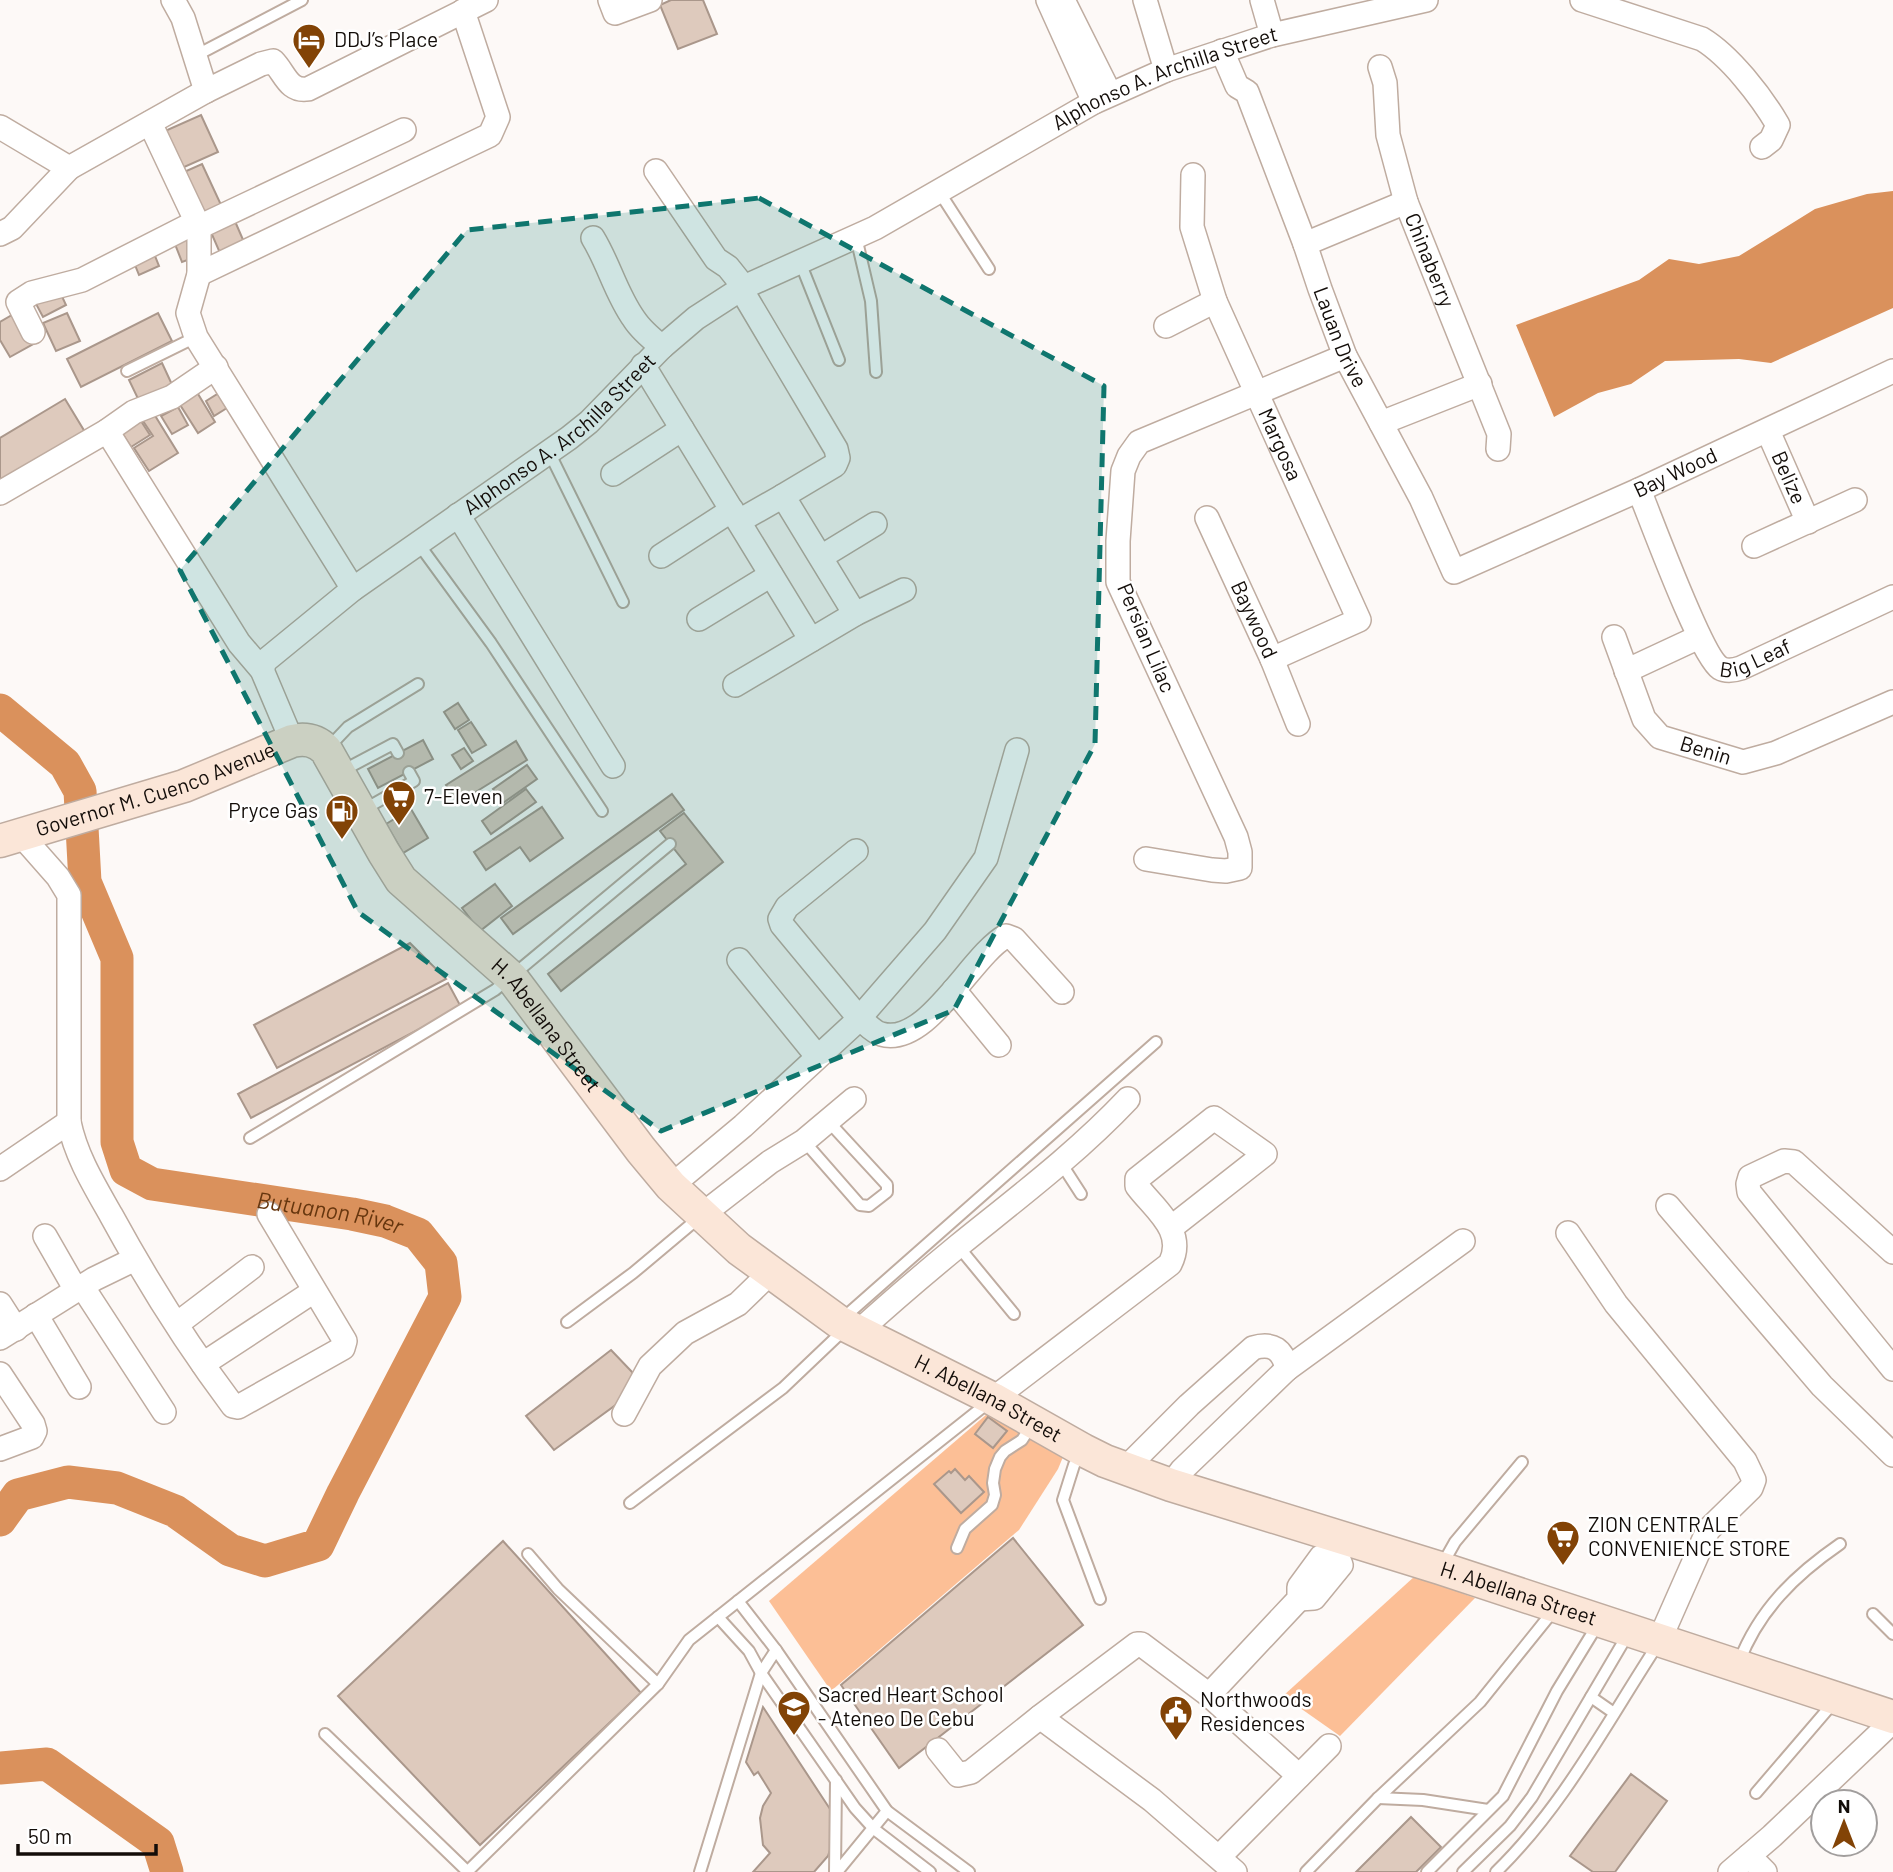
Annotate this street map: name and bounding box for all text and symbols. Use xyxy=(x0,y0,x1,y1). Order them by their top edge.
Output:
street label: Alphonso A. Archilla Street xyxy=(1047,20,1280,134)
hotel icon: DDJ’s Place xyxy=(290,21,328,70)
place label: DDJ’s Place xyxy=(334,26,438,51)
street label: Chinaberry xyxy=(1401,209,1461,311)
street label: Lauan Drive xyxy=(1309,283,1373,391)
street label: Alphonso A. Archilla Street xyxy=(458,347,660,519)
street label: Margosa xyxy=(1254,404,1308,484)
street label: Bay Wood xyxy=(1629,441,1721,502)
street label: Belize xyxy=(1767,447,1812,507)
street label: Baywood xyxy=(1227,576,1284,662)
street label: Persian Lilac xyxy=(1113,579,1182,696)
street label: Big Leaf xyxy=(1718,633,1794,682)
street label: Benin xyxy=(1677,730,1735,769)
street label: Governor M. Cuenco Avenue xyxy=(33,735,278,841)
supermarket icon: 7-Eleven xyxy=(380,778,418,827)
place label: 7-Eleven xyxy=(424,783,503,808)
fuel station icon: Pryce Gas xyxy=(323,792,361,841)
place label: Pryce Gas xyxy=(228,797,318,822)
street label: H. Abellana Street xyxy=(487,952,607,1096)
water label: Butuanon River xyxy=(255,1185,408,1240)
street label: H. Abellana Street xyxy=(911,1348,1067,1446)
place label: ZION CENTRALE CONVENIENCE STORE xyxy=(1588,1511,1790,1560)
supermarket icon: ZION CENTRALE CONVENIENCE STORE xyxy=(1544,1518,1582,1567)
street label: H. Abellana Street xyxy=(1438,1555,1600,1630)
place label: Sacred Heart School - Ateneo De Cebu xyxy=(818,1681,1004,1730)
place label: Northwoods Residences xyxy=(1200,1686,1312,1735)
school or university icon: Sacred Heart School - Ateneo De Cebu xyxy=(775,1688,813,1737)
public building icon: Northwoods Residences xyxy=(1157,1693,1195,1742)
north arrow xyxy=(1809,1788,1879,1858)
text: N xyxy=(1838,1794,1850,1817)
scale bar xyxy=(18,1812,156,1856)
text: 50 m xyxy=(28,1823,72,1848)

